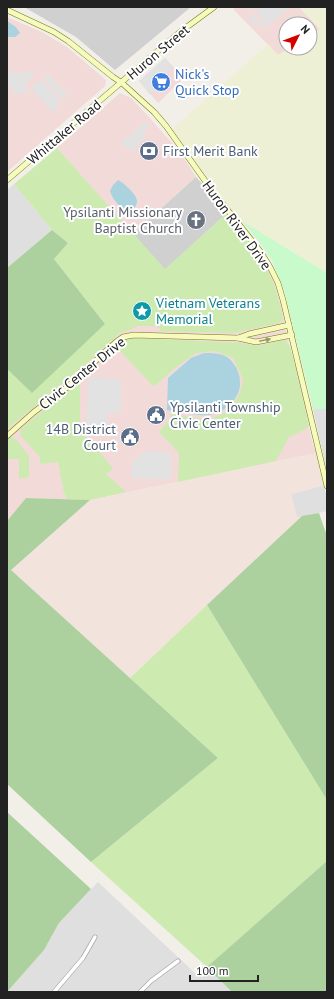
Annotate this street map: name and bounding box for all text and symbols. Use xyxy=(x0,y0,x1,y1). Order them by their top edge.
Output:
north arrow xyxy=(278,16,318,56)
street label: Huron Street xyxy=(123,20,193,83)
text: N xyxy=(298,22,313,37)
place label: Nick's Quick Stop xyxy=(175,65,239,99)
supermarket icon: Nick's Quick Stop xyxy=(150,71,172,93)
street label: Whittaker Road xyxy=(23,96,105,168)
bank icon: First Merit Bank xyxy=(138,140,160,162)
place label: First Merit Bank xyxy=(163,142,258,160)
street label: Huron River Drive xyxy=(198,177,276,273)
place label: Ypsilanti Missionary Baptist Church xyxy=(63,203,182,237)
church icon: Ypsilanti Missionary Baptist Church xyxy=(185,209,207,231)
place label: Vietnam Veterans Memorial xyxy=(155,294,260,328)
place icon: Vietnam Veterans Memorial xyxy=(131,300,153,322)
street label: Civic Center Drive xyxy=(35,333,129,413)
one-way arrow xyxy=(259,337,271,343)
place label: Ypsilanti Township Civic Center xyxy=(170,398,281,432)
public building icon: Ypsilanti Township Civic Center xyxy=(145,404,167,426)
place label: 14B District Court xyxy=(46,420,116,454)
public building icon: 14B District Court xyxy=(119,426,141,448)
scale bar xyxy=(190,957,258,983)
text: 100 m xyxy=(196,963,229,978)

